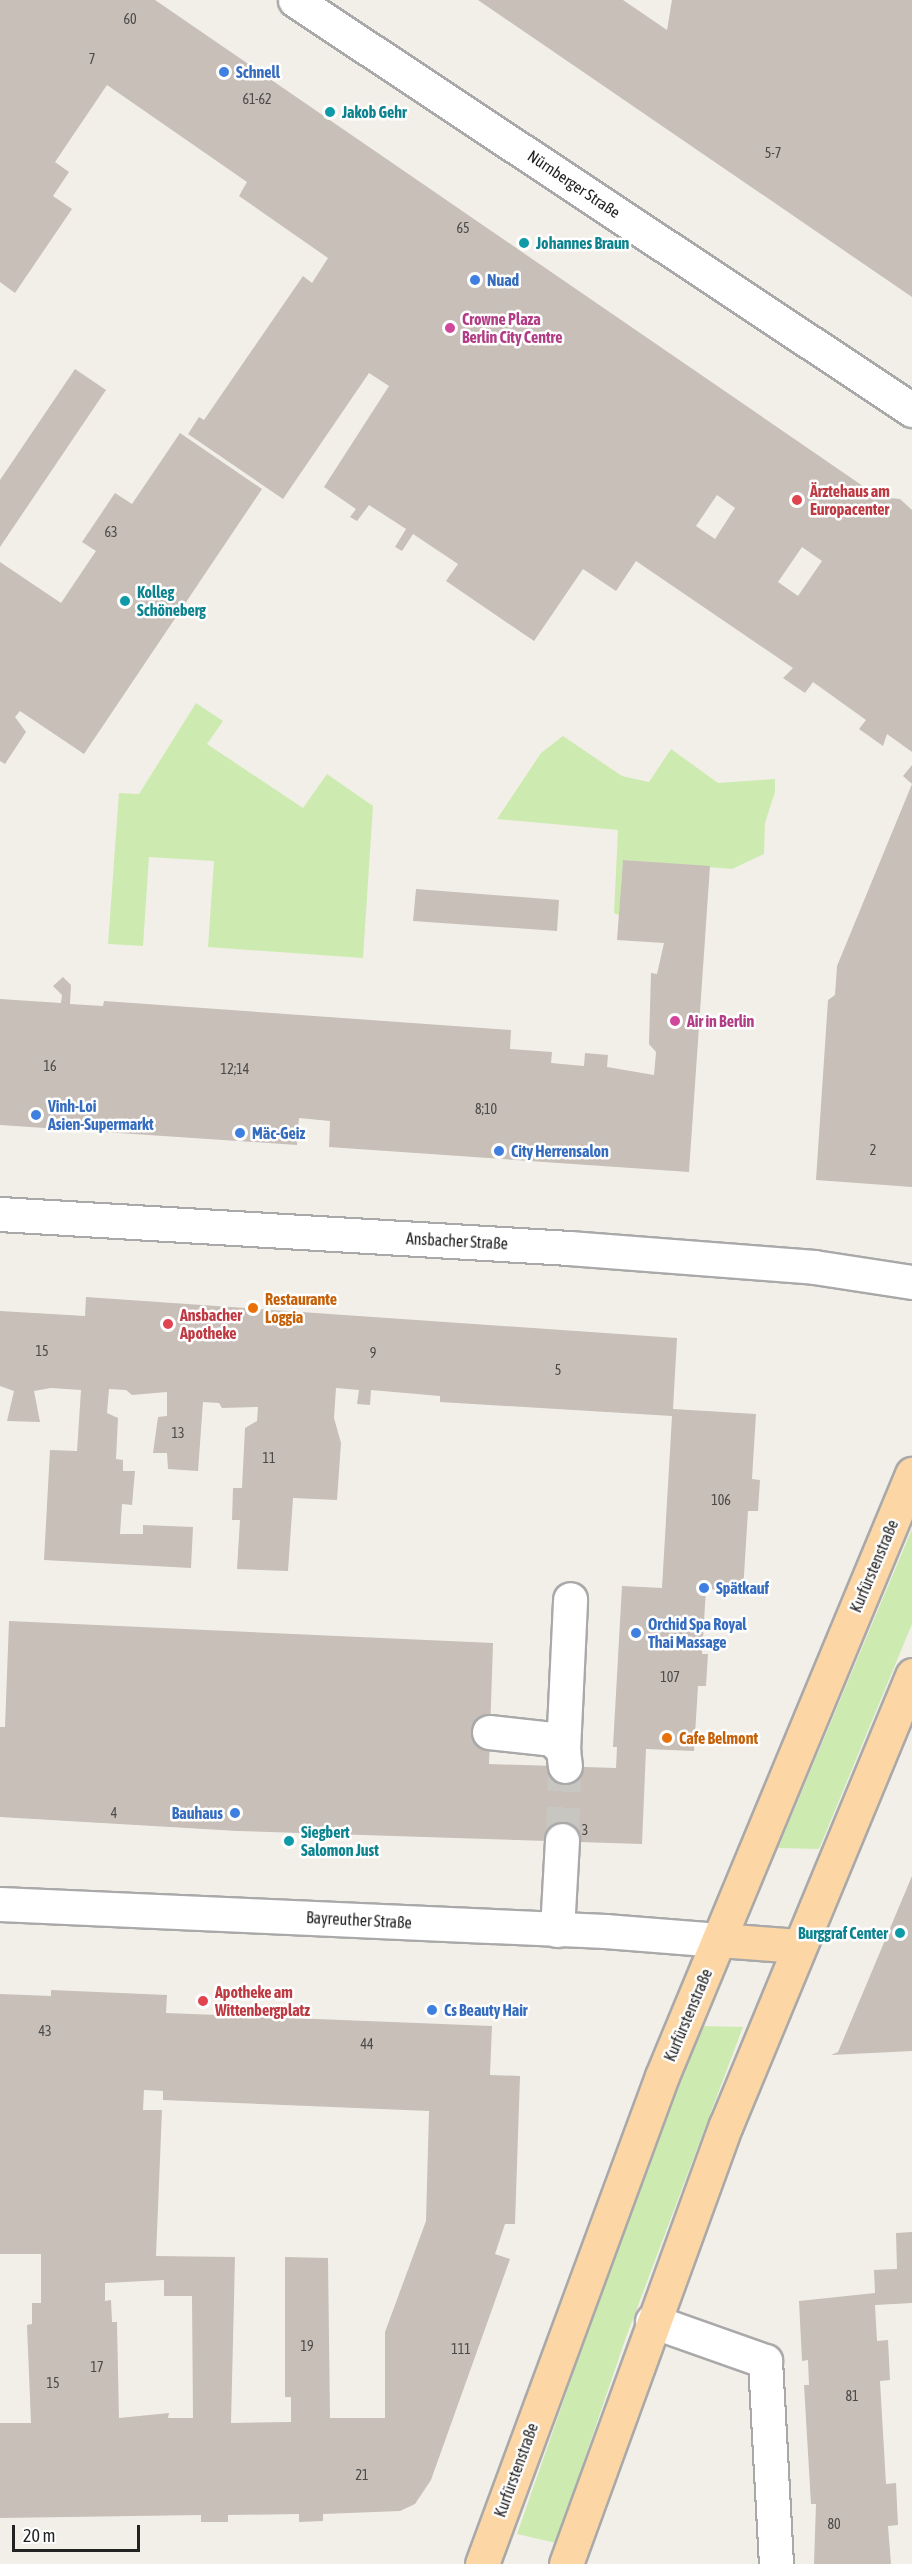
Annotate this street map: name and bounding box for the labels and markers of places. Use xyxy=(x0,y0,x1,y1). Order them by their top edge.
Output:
place label: Schnell xyxy=(236,62,280,82)
marker: Schnell xyxy=(217,65,231,79)
place label: Jakob Gehr xyxy=(342,102,407,122)
marker: Jakob Gehr xyxy=(323,105,337,119)
place label: Johannes Braun xyxy=(536,233,629,253)
marker: Johannes Braun xyxy=(517,236,531,250)
place label: Nuad xyxy=(487,270,519,290)
marker: Nuad xyxy=(468,273,482,287)
place label: Crowne Plaza Berlin City Centre xyxy=(462,309,563,347)
marker: Crowne Plaza Berlin City Centre xyxy=(443,321,457,335)
place label: Ärztehaus am Europacenter xyxy=(810,481,890,519)
marker: Ärztehaus am Europacenter xyxy=(788,491,806,509)
place label: Kolleg Schöneberg xyxy=(137,582,206,620)
marker: Kolleg Schöneberg xyxy=(118,594,132,608)
place label: Air in Berlin xyxy=(687,1011,754,1031)
marker: Air in Berlin xyxy=(668,1014,682,1028)
place label: Vinh-Loi Asien-Supermarkt xyxy=(48,1096,154,1134)
marker: Vinh-Loi Asien-Supermarkt xyxy=(29,1108,43,1122)
place label: Mäc-Geiz xyxy=(252,1123,305,1143)
marker: Mäc-Geiz xyxy=(233,1126,247,1140)
place label: City Herrensalon xyxy=(511,1141,609,1161)
marker: City Herrensalon xyxy=(492,1144,506,1158)
place label: Restaurante Loggia xyxy=(265,1289,337,1327)
marker: Restaurante Loggia xyxy=(246,1301,260,1315)
place label: Ansbacher Apotheke xyxy=(180,1305,242,1343)
marker: Ansbacher Apotheke xyxy=(161,1317,175,1331)
place label: Spätkauf xyxy=(716,1578,769,1598)
marker: Spätkauf xyxy=(697,1581,711,1595)
place label: Orchid Spa Royal Thai Massage xyxy=(648,1614,747,1652)
marker: Orchid Spa Royal Thai Massage xyxy=(629,1626,643,1640)
place label: Cafe Belmont xyxy=(679,1728,758,1748)
marker: Cafe Belmont xyxy=(660,1731,674,1745)
place label: Bauhaus xyxy=(172,1803,223,1823)
marker: Bauhaus xyxy=(228,1806,242,1820)
place label: Siegbert Salomon Just xyxy=(301,1822,379,1860)
marker: Siegbert Salomon Just xyxy=(282,1834,296,1848)
place label: Burggraf Center xyxy=(798,1923,888,1943)
marker: Burggraf Center xyxy=(893,1926,907,1940)
place label: Apotheke am Wittenbergplatz xyxy=(215,1982,310,2020)
marker: Apotheke am Wittenbergplatz xyxy=(196,1994,210,2008)
place label: Cs Beauty Hair xyxy=(444,2000,528,2020)
marker: Cs Beauty Hair xyxy=(425,2003,439,2017)

